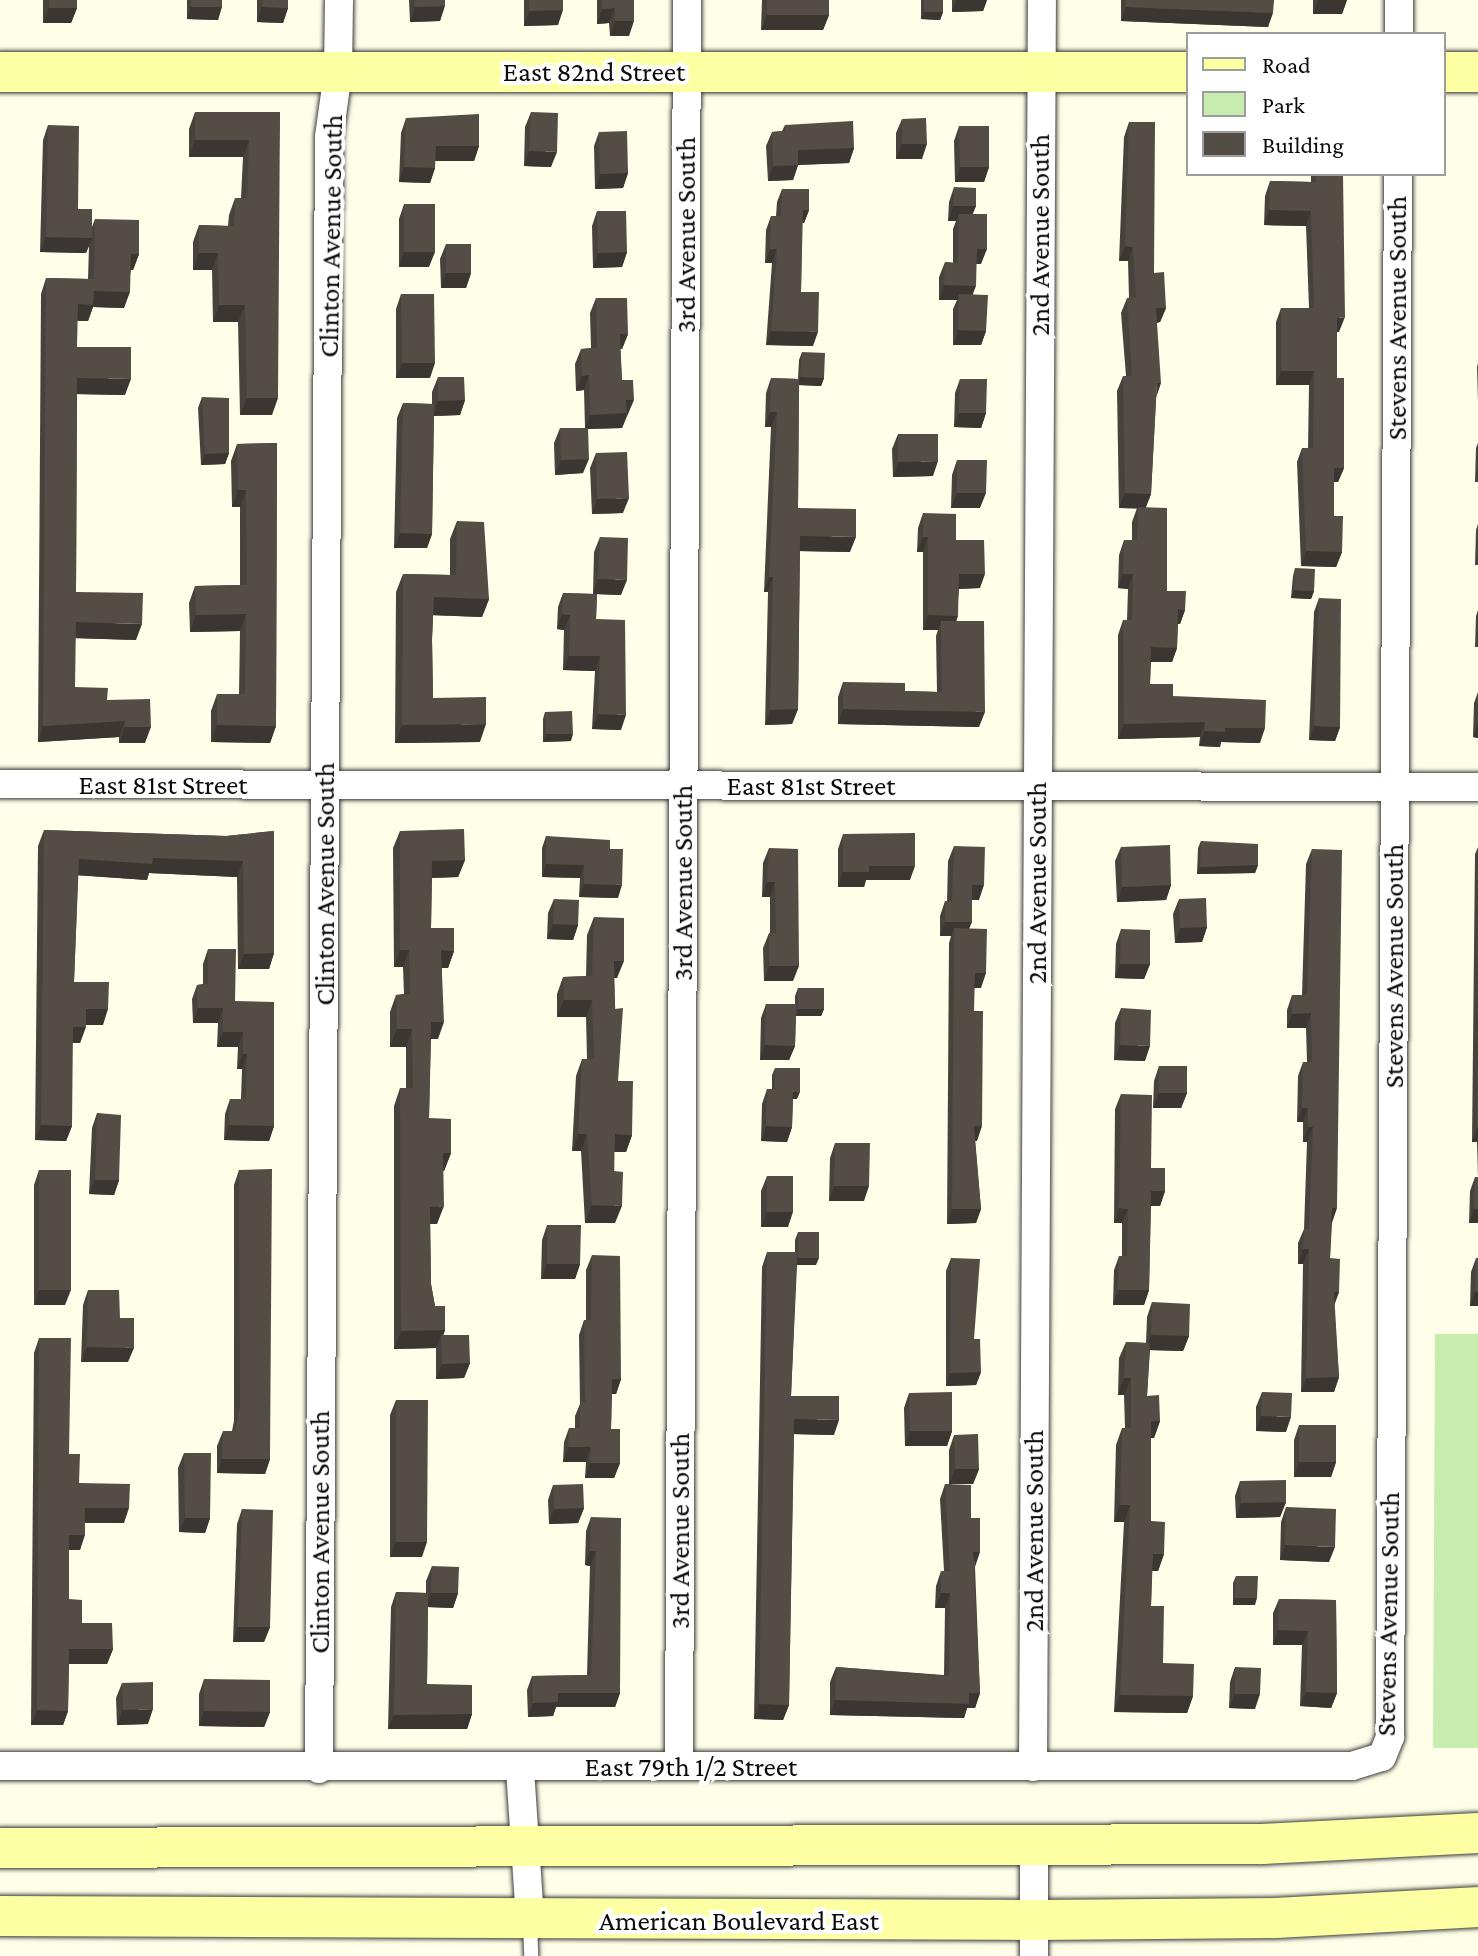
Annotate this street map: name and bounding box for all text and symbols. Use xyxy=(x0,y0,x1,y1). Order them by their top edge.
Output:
legend xyxy=(1186,32,1446,176)
text: Road xyxy=(1262,51,1311,78)
street label: East 82nd Street xyxy=(503,55,685,89)
text: Park xyxy=(1262,91,1305,118)
street label: Clinton Avenue South xyxy=(312,114,350,358)
text: Building xyxy=(1262,131,1344,158)
street label: 2nd Avenue South xyxy=(1023,134,1057,336)
street label: 3rd Avenue South xyxy=(669,137,703,333)
street label: Stevens Avenue South xyxy=(1380,196,1414,440)
street label: Clinton Avenue South xyxy=(308,762,342,1006)
street label: East 81st Street xyxy=(78,768,248,802)
street label: East 81st Street xyxy=(726,769,896,803)
street label: 2nd Avenue South xyxy=(1020,782,1054,984)
street label: 3rd Avenue South xyxy=(666,785,700,981)
street label: Stevens Avenue South xyxy=(1377,844,1411,1088)
street label: Clinton Avenue South xyxy=(303,1410,337,1654)
street label: 2nd Avenue South xyxy=(1017,1430,1051,1632)
street label: 3rd Avenue South xyxy=(663,1433,697,1629)
street label: Stevens Avenue South xyxy=(1369,1491,1407,1737)
street label: East 79th 1/2 Street xyxy=(585,1750,797,1784)
street label: American Boulevard East xyxy=(599,1904,879,1938)

